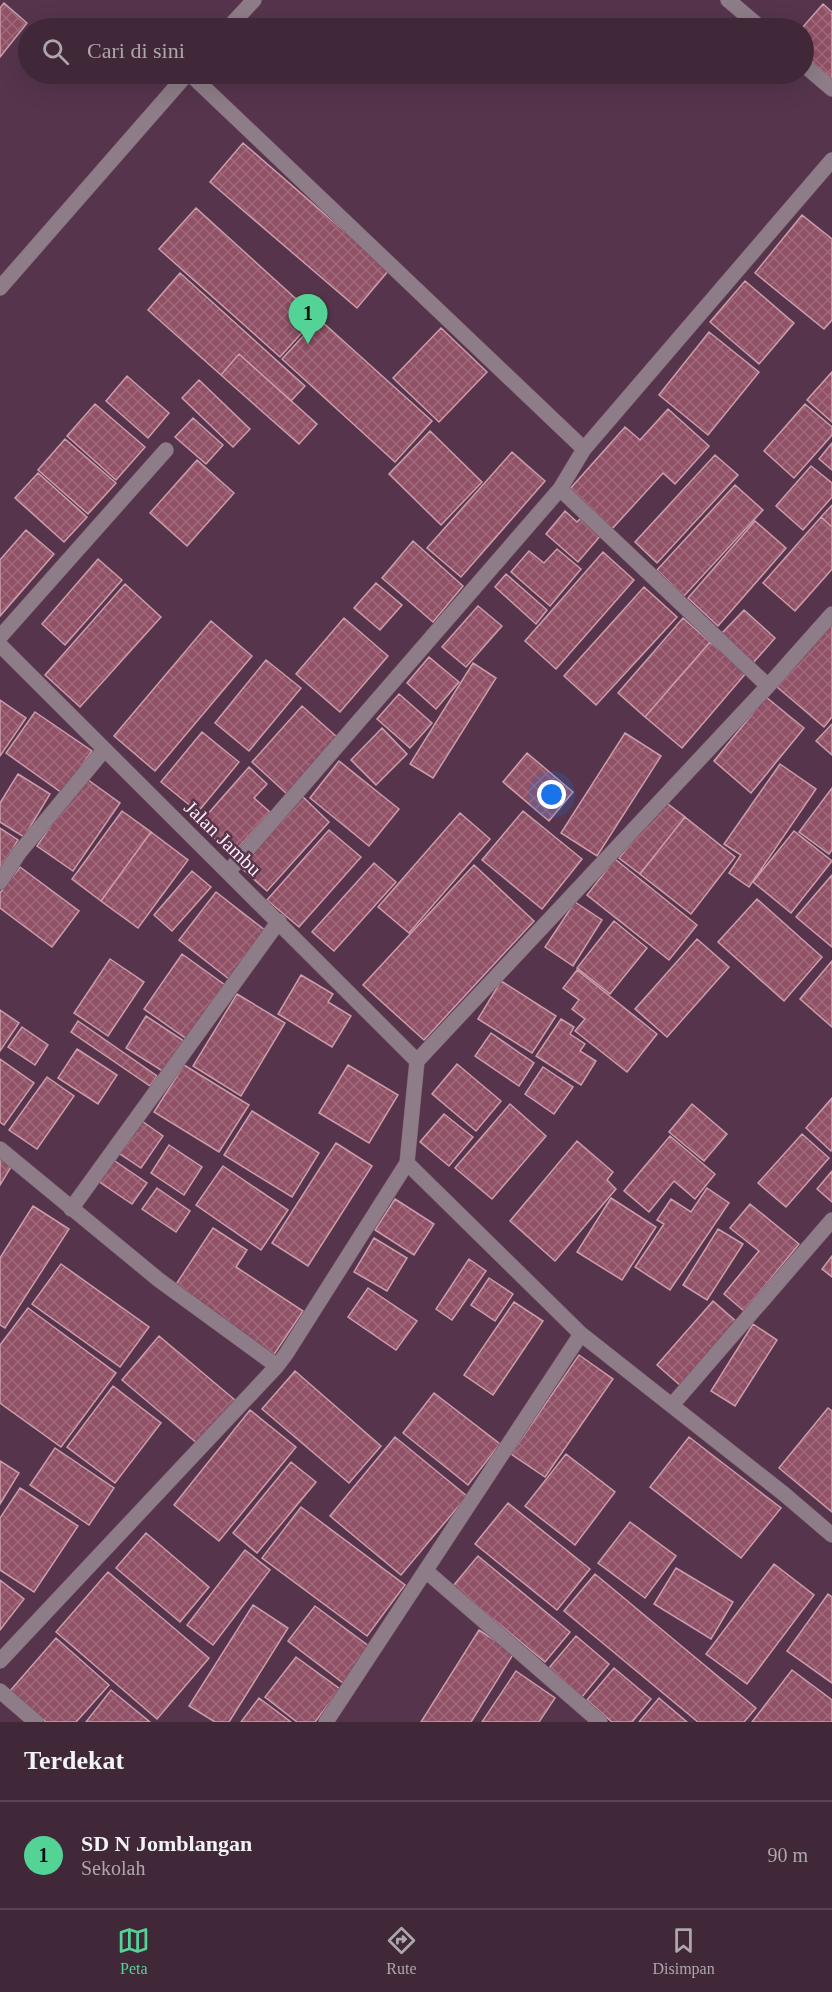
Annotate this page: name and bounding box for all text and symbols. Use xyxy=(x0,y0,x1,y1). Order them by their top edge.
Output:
search box xyxy=(18,18,814,84)
icon: search xyxy=(39,35,72,68)
text: Cari di sini xyxy=(87,38,185,63)
pin: 1 xyxy=(288,294,328,344)
your location xyxy=(537,780,566,809)
street label: Jalan Jambu xyxy=(180,796,266,880)
text: Terdekat xyxy=(24,1746,124,1775)
text: SD N Jomblangan xyxy=(81,1831,252,1856)
text: 1 xyxy=(39,1844,49,1866)
text: 90 m xyxy=(767,1844,808,1866)
text: Sekolah xyxy=(81,1857,145,1879)
tab: Peta xyxy=(117,1924,150,1978)
tab: Rute xyxy=(385,1924,418,1978)
tab: Disimpan xyxy=(652,1924,715,1978)

